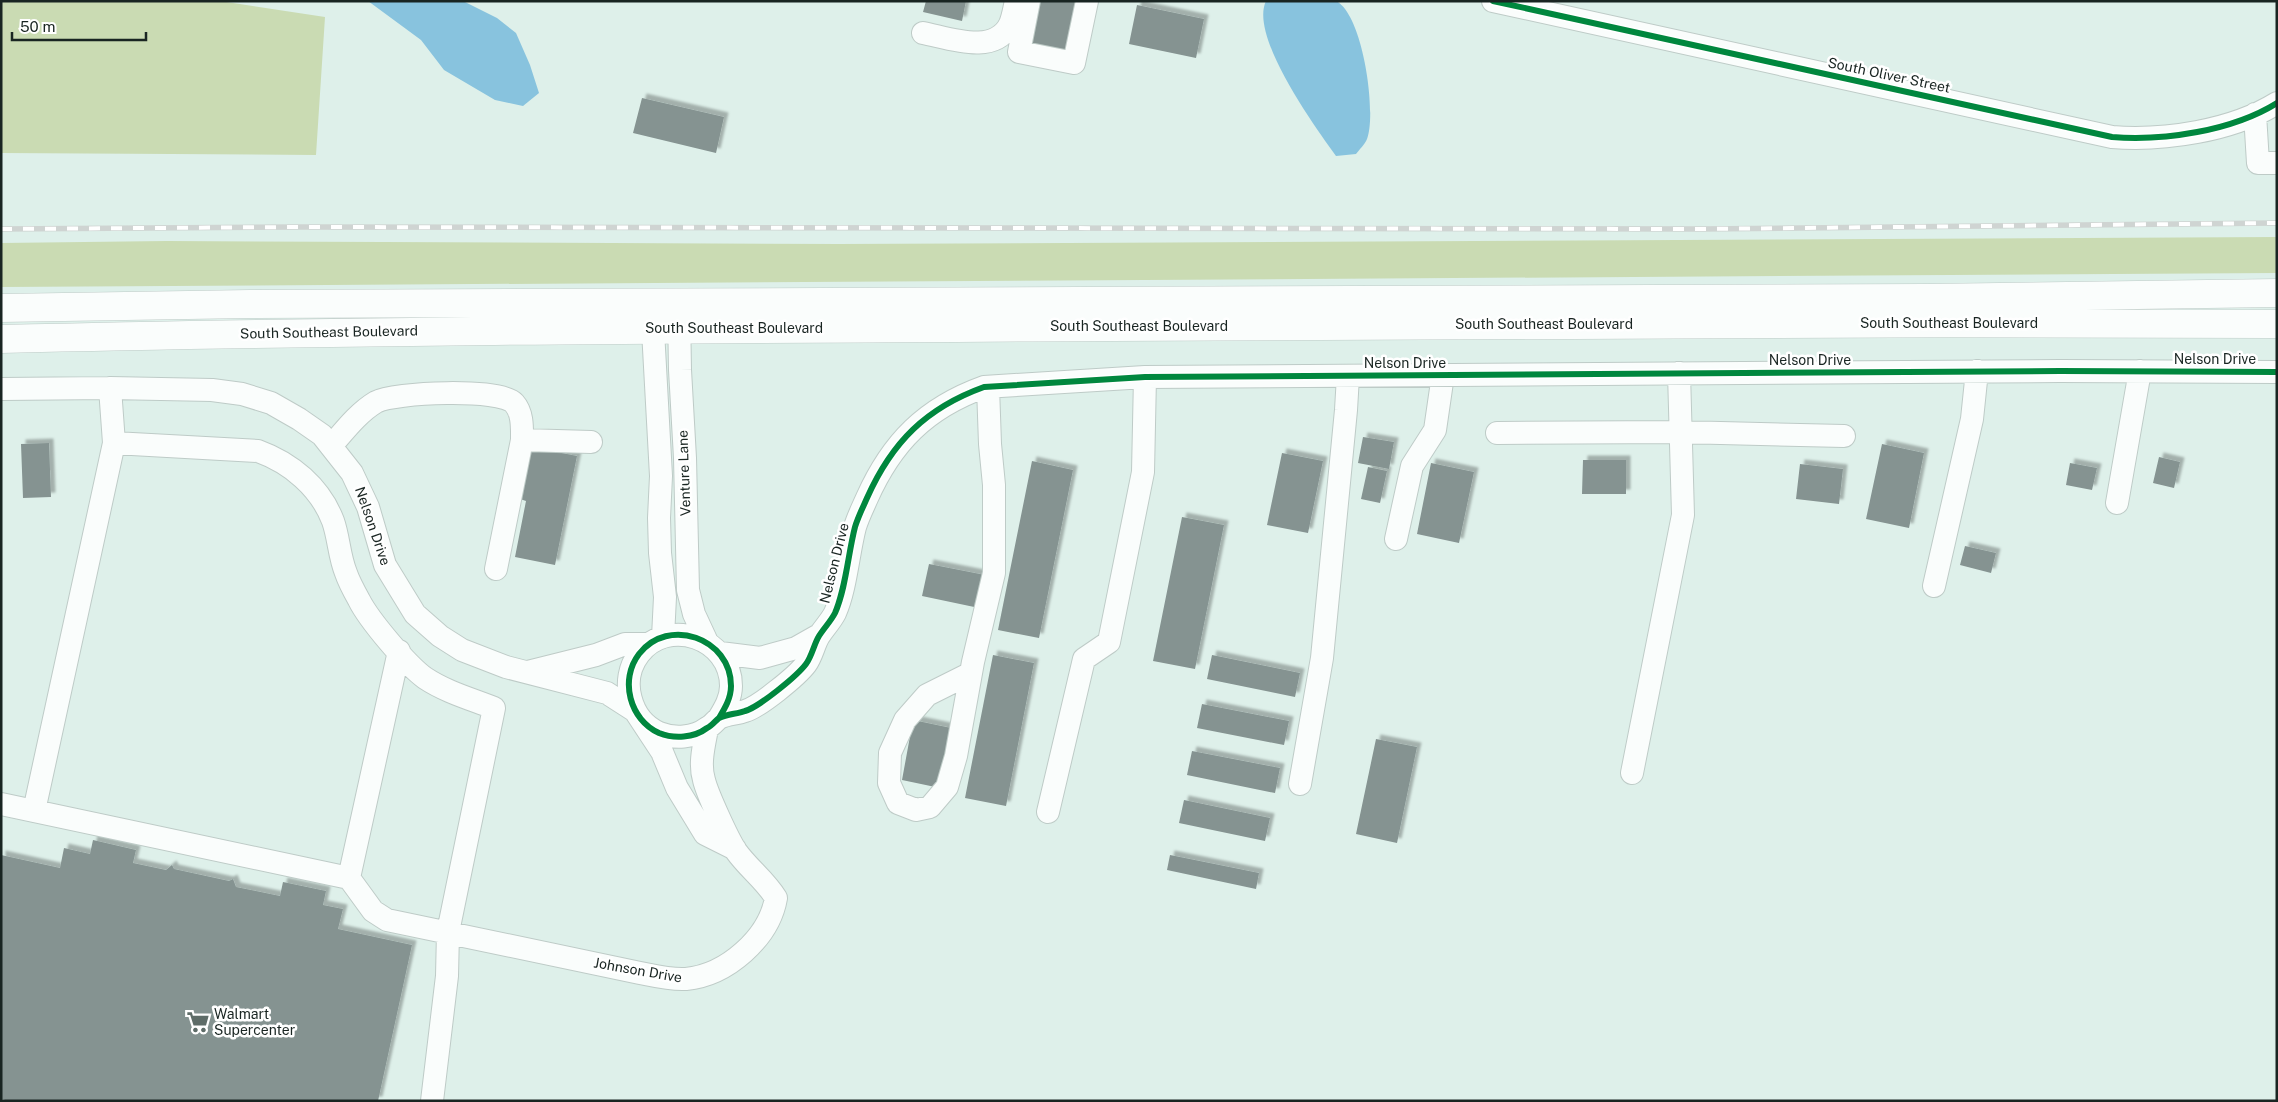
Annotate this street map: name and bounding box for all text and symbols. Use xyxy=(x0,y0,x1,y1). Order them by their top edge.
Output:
scale bar xyxy=(12,10,146,42)
text: 50 m xyxy=(20,18,55,35)
street label: South Oliver Street xyxy=(1826,54,1952,96)
street label: South Southeast Boulevard xyxy=(1860,315,2038,331)
street label: South Southeast Boulevard xyxy=(1455,316,1633,332)
street label: South Southeast Boulevard xyxy=(1050,318,1228,334)
street label: South Southeast Boulevard xyxy=(645,320,823,336)
street label: South Southeast Boulevard xyxy=(240,322,418,342)
street label: Nelson Drive xyxy=(2174,351,2256,367)
street label: Nelson Drive xyxy=(1769,352,1851,368)
street label: Nelson Drive xyxy=(1364,355,1446,371)
street label: Venture Lane xyxy=(674,430,694,516)
street label: Nelson Drive xyxy=(352,484,394,568)
street label: Nelson Drive xyxy=(816,521,852,605)
street label: Johnson Drive xyxy=(593,954,683,986)
place label: Walmart Supercenter xyxy=(214,1006,295,1038)
supermarket icon: Walmart Supercenter xyxy=(185,1009,211,1035)

